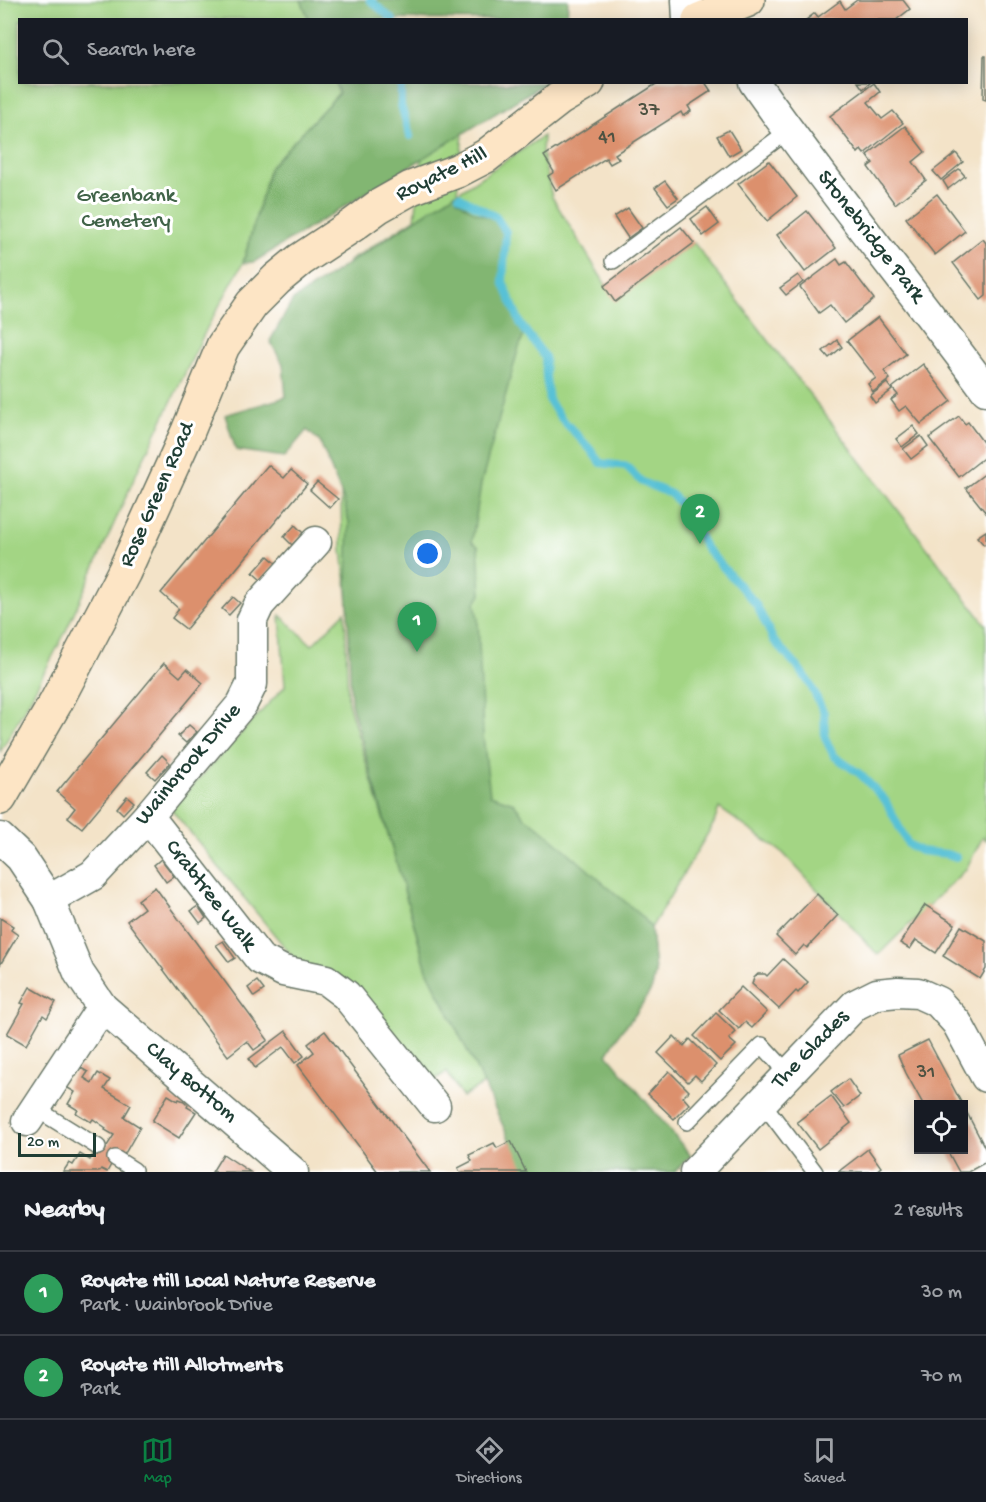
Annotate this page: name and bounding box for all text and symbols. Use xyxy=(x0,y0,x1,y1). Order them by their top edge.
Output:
search box xyxy=(18,18,968,84)
icon: search xyxy=(39,35,72,68)
text: Search here xyxy=(87,38,195,64)
house number: 37 xyxy=(638,100,660,123)
house number: 41 xyxy=(598,127,616,150)
street label: Royate Hill xyxy=(392,142,492,208)
street label: Stonebridge Park xyxy=(810,166,931,310)
park label: Greenbank Cemetery xyxy=(77,184,178,235)
street label: Rose Green Road xyxy=(114,417,202,571)
pin: 2 xyxy=(680,494,720,544)
your location xyxy=(413,539,442,568)
pin: 1 xyxy=(398,602,436,652)
street label: Wainbrook Drive xyxy=(130,698,248,831)
street label: Crabtree Walk xyxy=(159,835,263,958)
street label: The Glades xyxy=(765,1004,856,1096)
street label: Clay Bottom xyxy=(139,1037,243,1129)
house number: 31 xyxy=(916,1062,935,1085)
map controls xyxy=(914,1100,968,1154)
button: locate xyxy=(914,1100,968,1154)
scale bar xyxy=(18,1130,96,1158)
text: 20 m xyxy=(27,1134,59,1153)
text: Nearby xyxy=(24,1196,105,1227)
text: 2 results xyxy=(893,1200,962,1223)
text: Royate Hill Local Nature Reserve xyxy=(81,1269,375,1295)
text: 1 xyxy=(39,1282,48,1305)
text: 30 m xyxy=(921,1282,962,1305)
text: Park · Wainbrook Drive xyxy=(81,1295,272,1318)
text: Royate Hill Allotments xyxy=(81,1353,282,1379)
text: 2 xyxy=(39,1366,48,1389)
text: 70 m xyxy=(921,1366,962,1389)
text: Park xyxy=(81,1379,119,1402)
tab: Map xyxy=(141,1434,174,1489)
tab: Directions xyxy=(456,1434,522,1489)
tab: Saved xyxy=(804,1434,845,1489)

